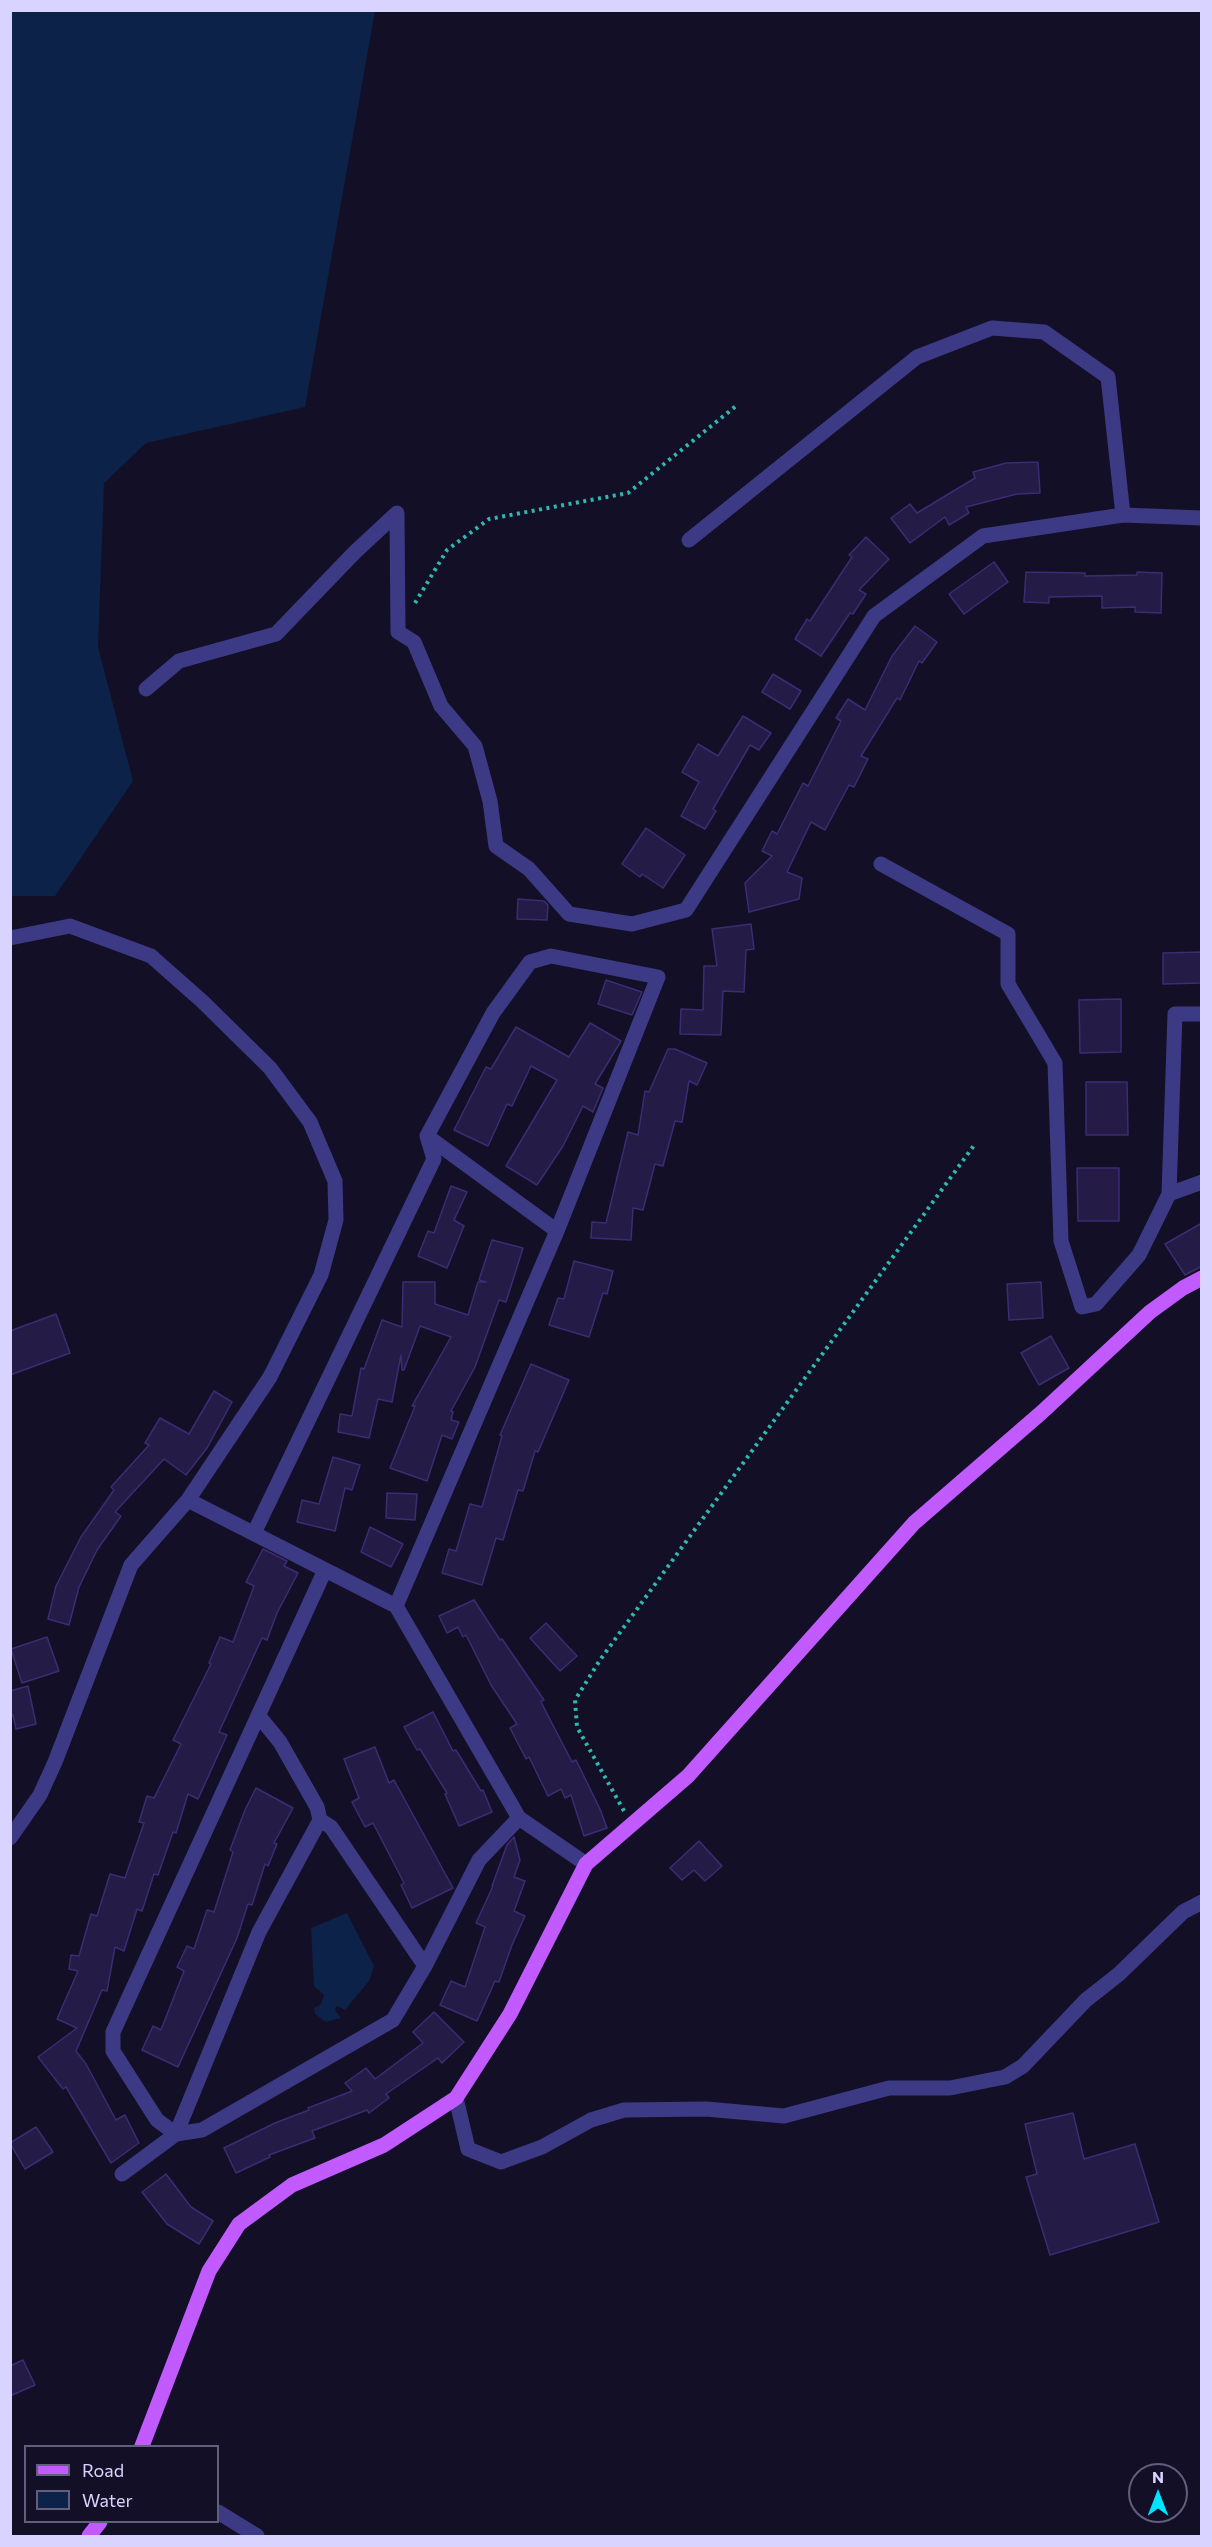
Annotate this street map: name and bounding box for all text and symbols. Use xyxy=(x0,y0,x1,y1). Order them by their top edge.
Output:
legend xyxy=(24,2445,219,2523)
text: Road xyxy=(82,2459,124,2481)
north arrow xyxy=(1128,2463,1188,2523)
text: N xyxy=(1152,2467,1164,2486)
text: Water xyxy=(82,2489,133,2511)

